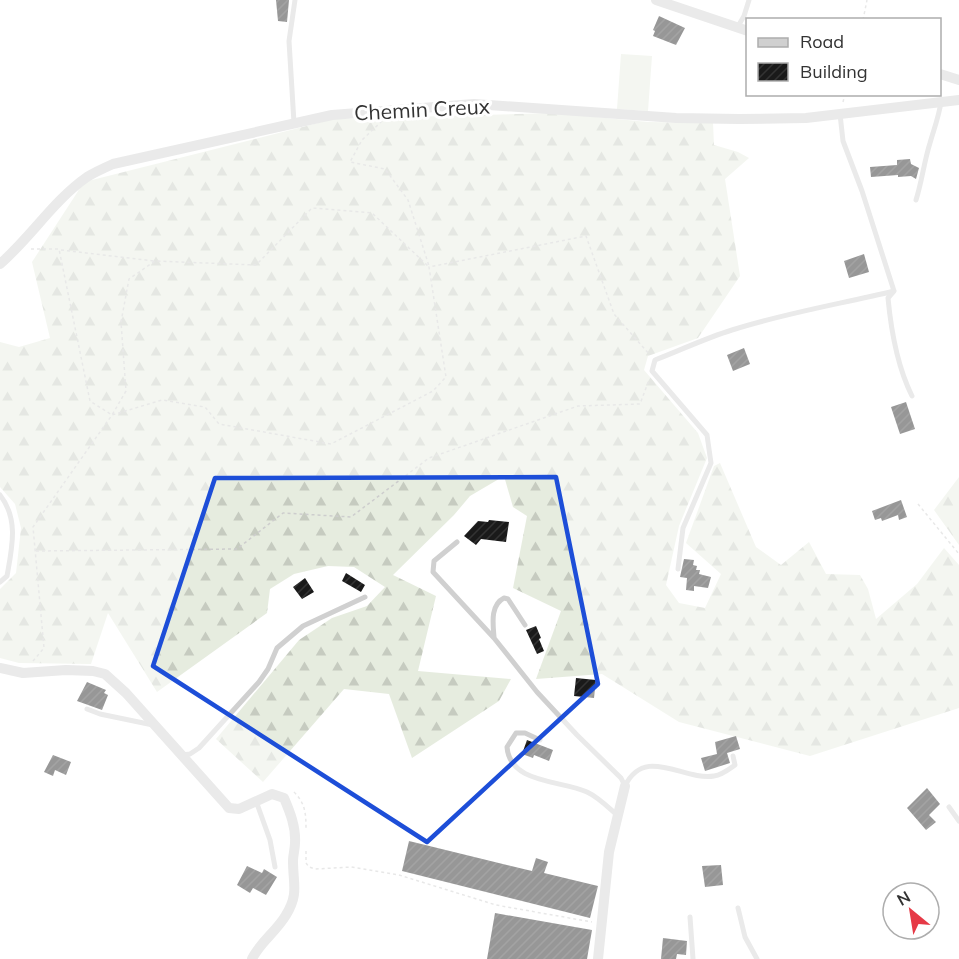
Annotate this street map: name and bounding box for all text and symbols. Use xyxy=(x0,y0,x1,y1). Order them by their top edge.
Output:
legend xyxy=(746,18,941,96)
text: Road xyxy=(800,30,844,53)
text: Building xyxy=(800,60,868,83)
street label: Chemin Creux xyxy=(353,92,491,126)
north arrow xyxy=(881,881,941,941)
text: N xyxy=(893,886,914,910)

